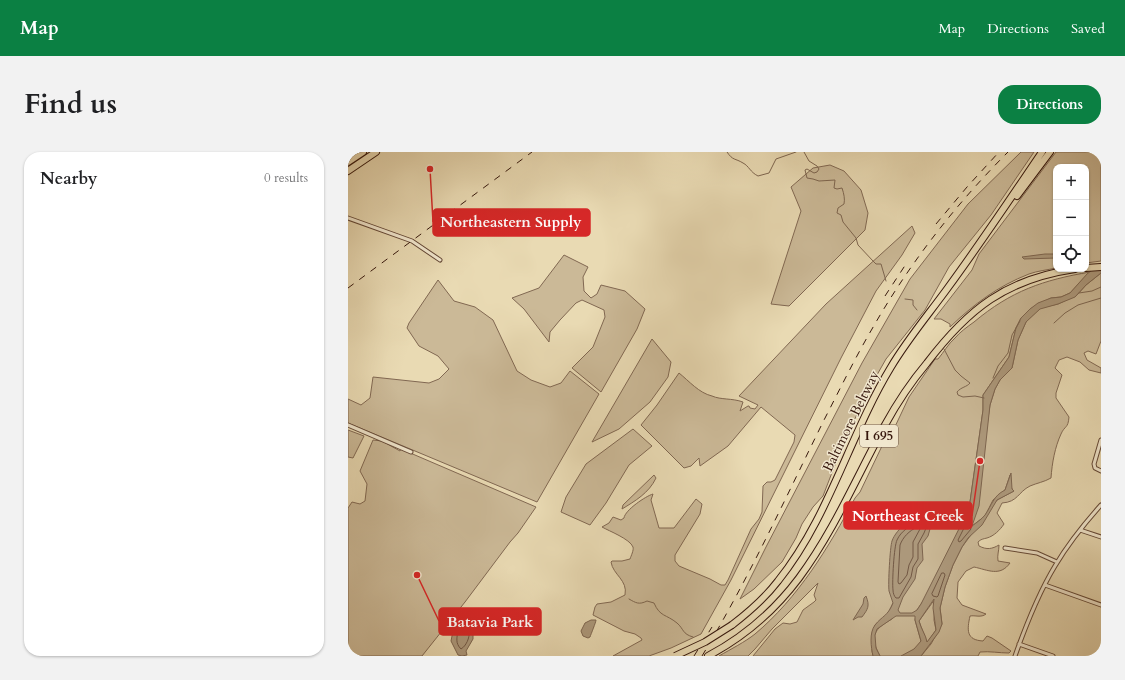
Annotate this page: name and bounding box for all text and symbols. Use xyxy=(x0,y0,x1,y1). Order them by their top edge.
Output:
text: Map xyxy=(20,15,59,41)
text: Map xyxy=(939,19,965,38)
text: Directions xyxy=(987,19,1049,38)
text: Saved xyxy=(1071,19,1105,38)
text: Find us xyxy=(24,85,117,123)
button: Directions xyxy=(998,85,1101,124)
map controls xyxy=(1053,164,1089,272)
button: + xyxy=(1053,164,1089,200)
text: Nearby xyxy=(40,167,97,190)
text: 0 results xyxy=(264,169,308,187)
button: − xyxy=(1053,200,1089,236)
callout: Northeastern Supply xyxy=(433,209,590,236)
text: Northeastern Supply xyxy=(440,212,582,232)
button: locate xyxy=(1053,236,1089,272)
street label: Baltimore Beltway xyxy=(818,367,884,475)
road number: I 695 xyxy=(860,425,898,447)
callout: Northeast Creek xyxy=(844,502,972,529)
text: Northeast Creek xyxy=(852,506,965,526)
callout: Batavia Park xyxy=(439,608,541,635)
text: Batavia Park xyxy=(447,612,534,632)

